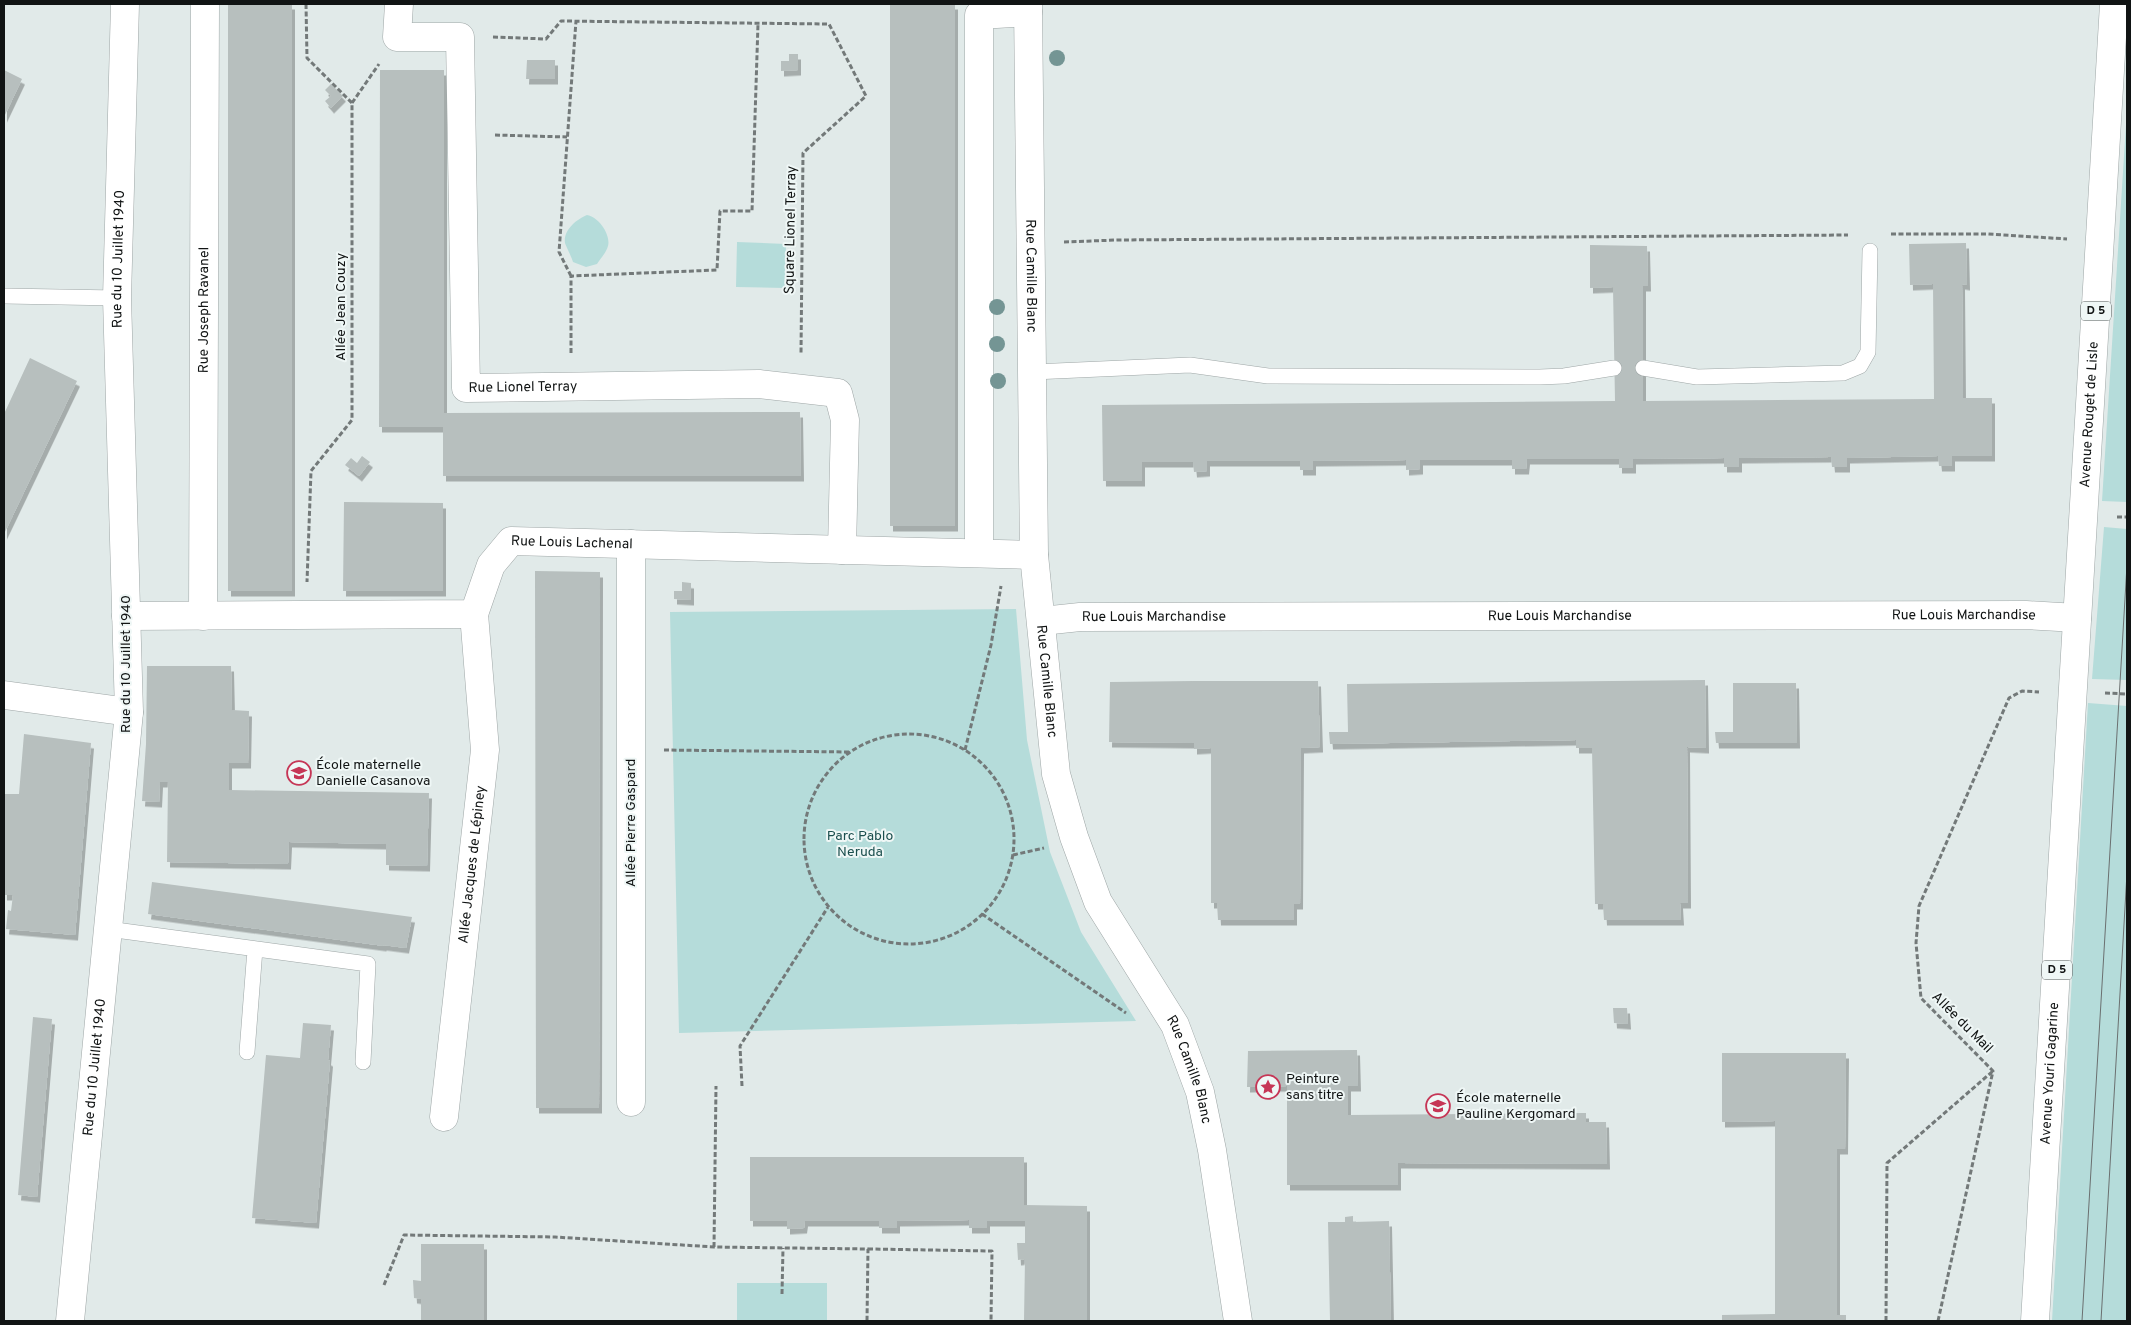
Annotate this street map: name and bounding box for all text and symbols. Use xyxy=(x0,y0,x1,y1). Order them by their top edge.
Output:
street label: Square Lionel Terray xyxy=(781,166,801,294)
street label: Rue du 10 Juillet 1940 xyxy=(108,190,128,328)
street label: Rue Camille Blanc xyxy=(1022,219,1040,333)
street label: Rue Joseph Ravanel xyxy=(195,247,213,373)
street label: Allée Jean Couzy xyxy=(333,253,350,361)
road number: D 5 xyxy=(2081,302,2111,321)
street label: Avenue Rouget de Lisle xyxy=(2076,341,2102,488)
street label: Rue Lionel Terray xyxy=(468,378,577,396)
street label: Rue Louis Lachenal xyxy=(511,533,633,553)
street label: Rue du 10 Juillet 1940 xyxy=(118,595,135,733)
street label: Rue Louis Marchandise xyxy=(1892,606,2036,624)
street label: Rue Louis Marchandise xyxy=(1488,607,1632,625)
street label: Rue Louis Marchandise xyxy=(1082,608,1226,625)
street label: Rue Camille Blanc xyxy=(1033,624,1061,739)
place label: École maternelle Danielle Casanova xyxy=(316,756,430,790)
street label: Allée Pierre Gaspard xyxy=(623,759,640,887)
school or university icon: École maternelle Danielle Casanova xyxy=(286,760,312,786)
street label: Allée Jacques de Lépiney xyxy=(455,785,489,944)
park label: Parc Pablo Neruda xyxy=(827,828,894,861)
road number: D 5 xyxy=(2042,960,2072,980)
street label: Allée du Mail xyxy=(1928,989,1996,1057)
street label: Rue du 10 Juillet 1940 xyxy=(79,998,110,1137)
street label: Avenue Youri Gagarine xyxy=(2037,1002,2063,1145)
street label: Rue Camille Blanc xyxy=(1163,1012,1215,1125)
place label: Peinture sans titre xyxy=(1286,1071,1344,1104)
place icon: Peinture sans titre xyxy=(1255,1074,1281,1100)
place label: École maternelle Pauline Kergomard xyxy=(1456,1089,1576,1123)
school or university icon: École maternelle Pauline Kergomard xyxy=(1425,1093,1451,1119)

